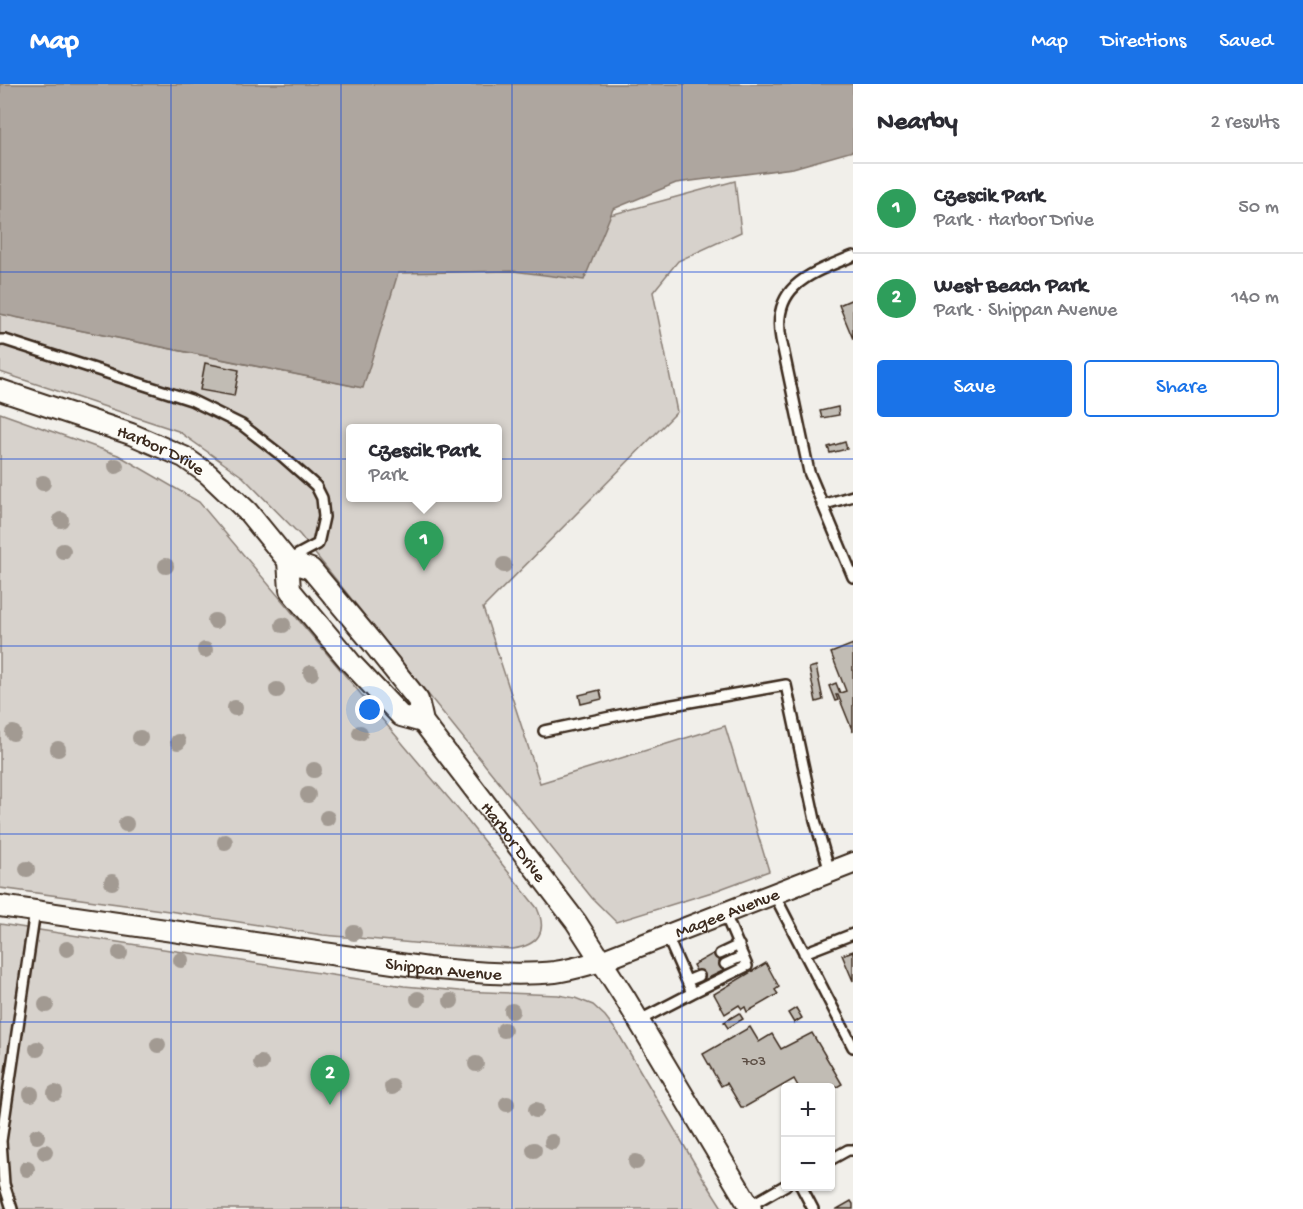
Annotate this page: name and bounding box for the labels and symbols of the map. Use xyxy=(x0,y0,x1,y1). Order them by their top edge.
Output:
street label: Harbor Drive xyxy=(114,422,209,482)
pin: 1 xyxy=(404,522,444,571)
your location xyxy=(355,695,384,724)
street label: Harbor Drive xyxy=(475,798,550,888)
street label: Magee Avenue xyxy=(673,884,783,944)
street label: Shippan Avenue xyxy=(384,954,503,986)
house number: 703 xyxy=(741,1053,766,1071)
pin: 2 xyxy=(310,1056,350,1105)

